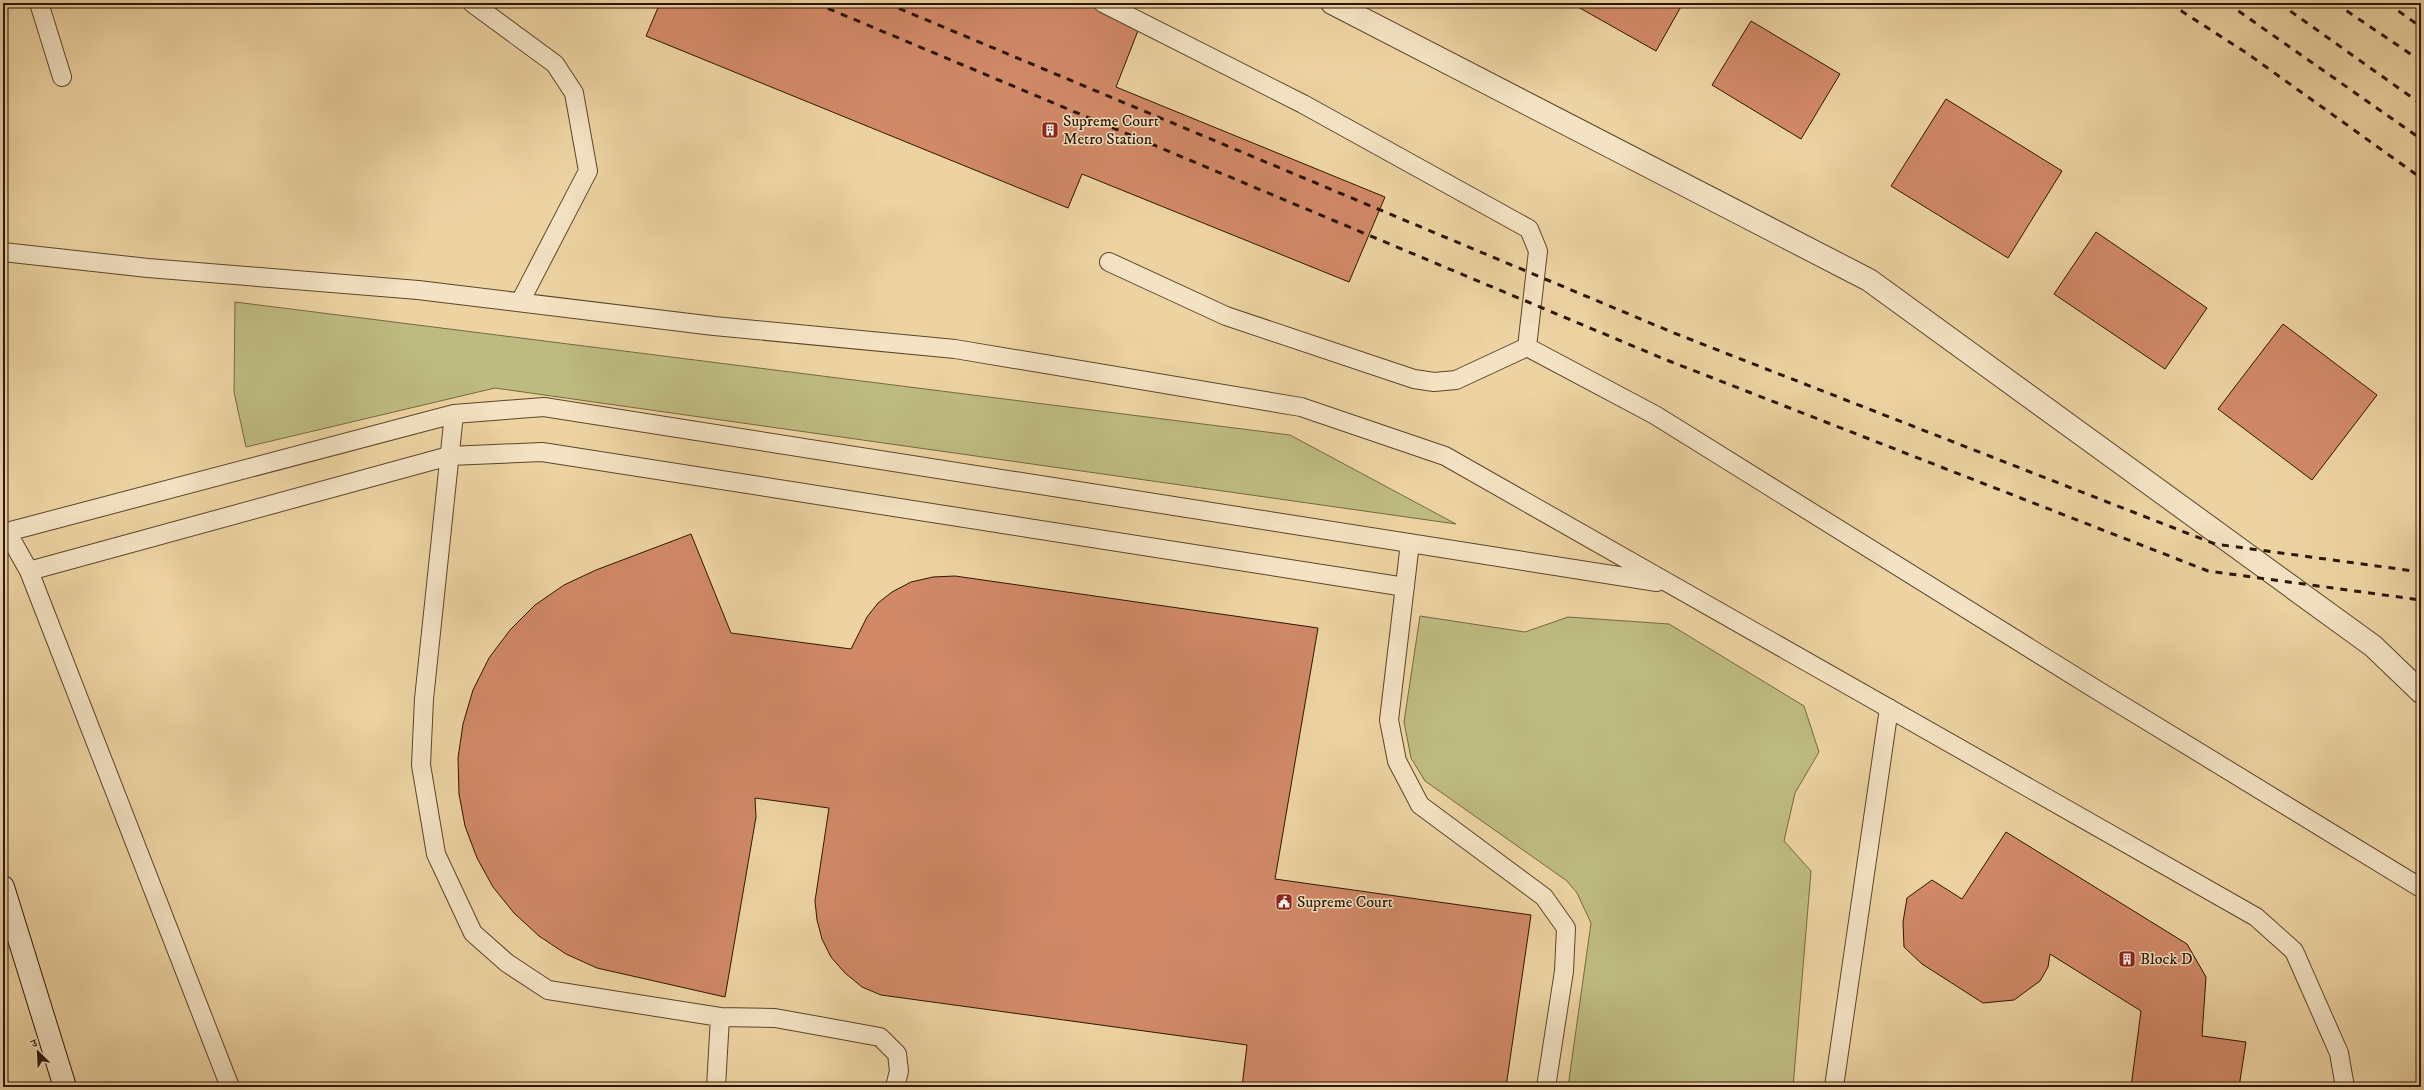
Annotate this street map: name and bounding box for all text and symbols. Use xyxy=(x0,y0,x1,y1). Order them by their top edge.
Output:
place label: Supreme Court Metro Station xyxy=(1063,111,1159,149)
building icon: Supreme Court Metro Station xyxy=(1040,120,1060,140)
public building icon: Supreme Court xyxy=(1274,892,1294,912)
place label: Supreme Court xyxy=(1297,892,1393,912)
building icon: Block D xyxy=(2117,949,2137,969)
place label: Block D xyxy=(2140,949,2193,969)
north arrow xyxy=(18,1032,58,1072)
text: उ xyxy=(28,1036,41,1052)

